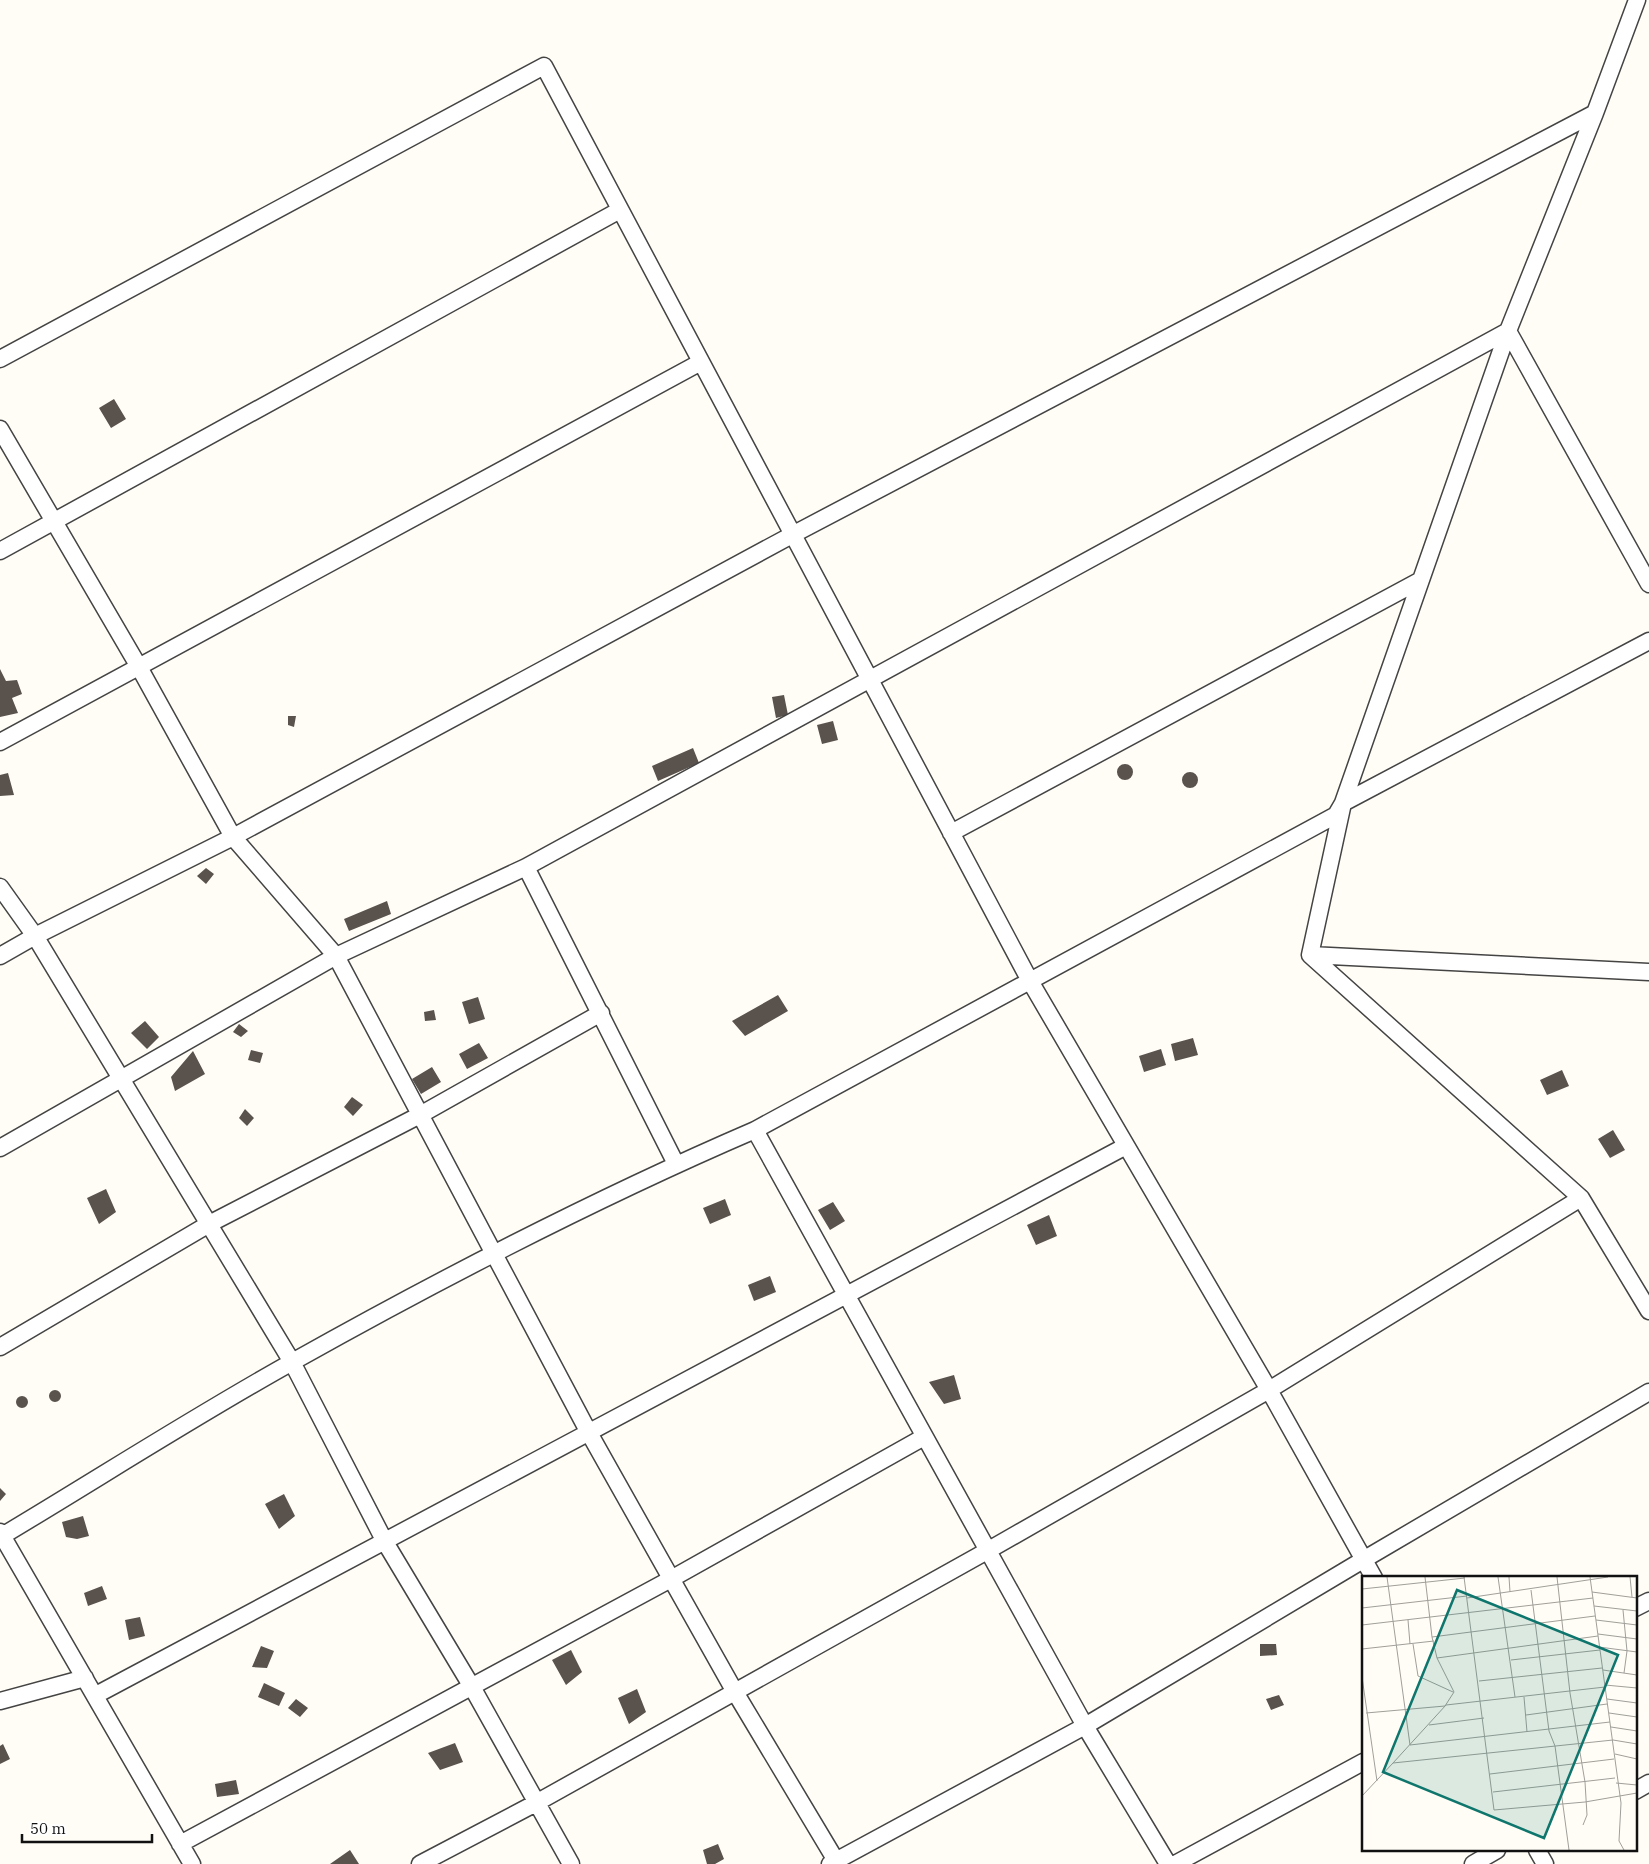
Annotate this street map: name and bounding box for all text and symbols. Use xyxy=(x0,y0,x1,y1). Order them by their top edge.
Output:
inset map xyxy=(1362,1576,1636,1852)
scale bar xyxy=(22,1812,152,1844)
text: 50 m xyxy=(30,1819,66,1838)

